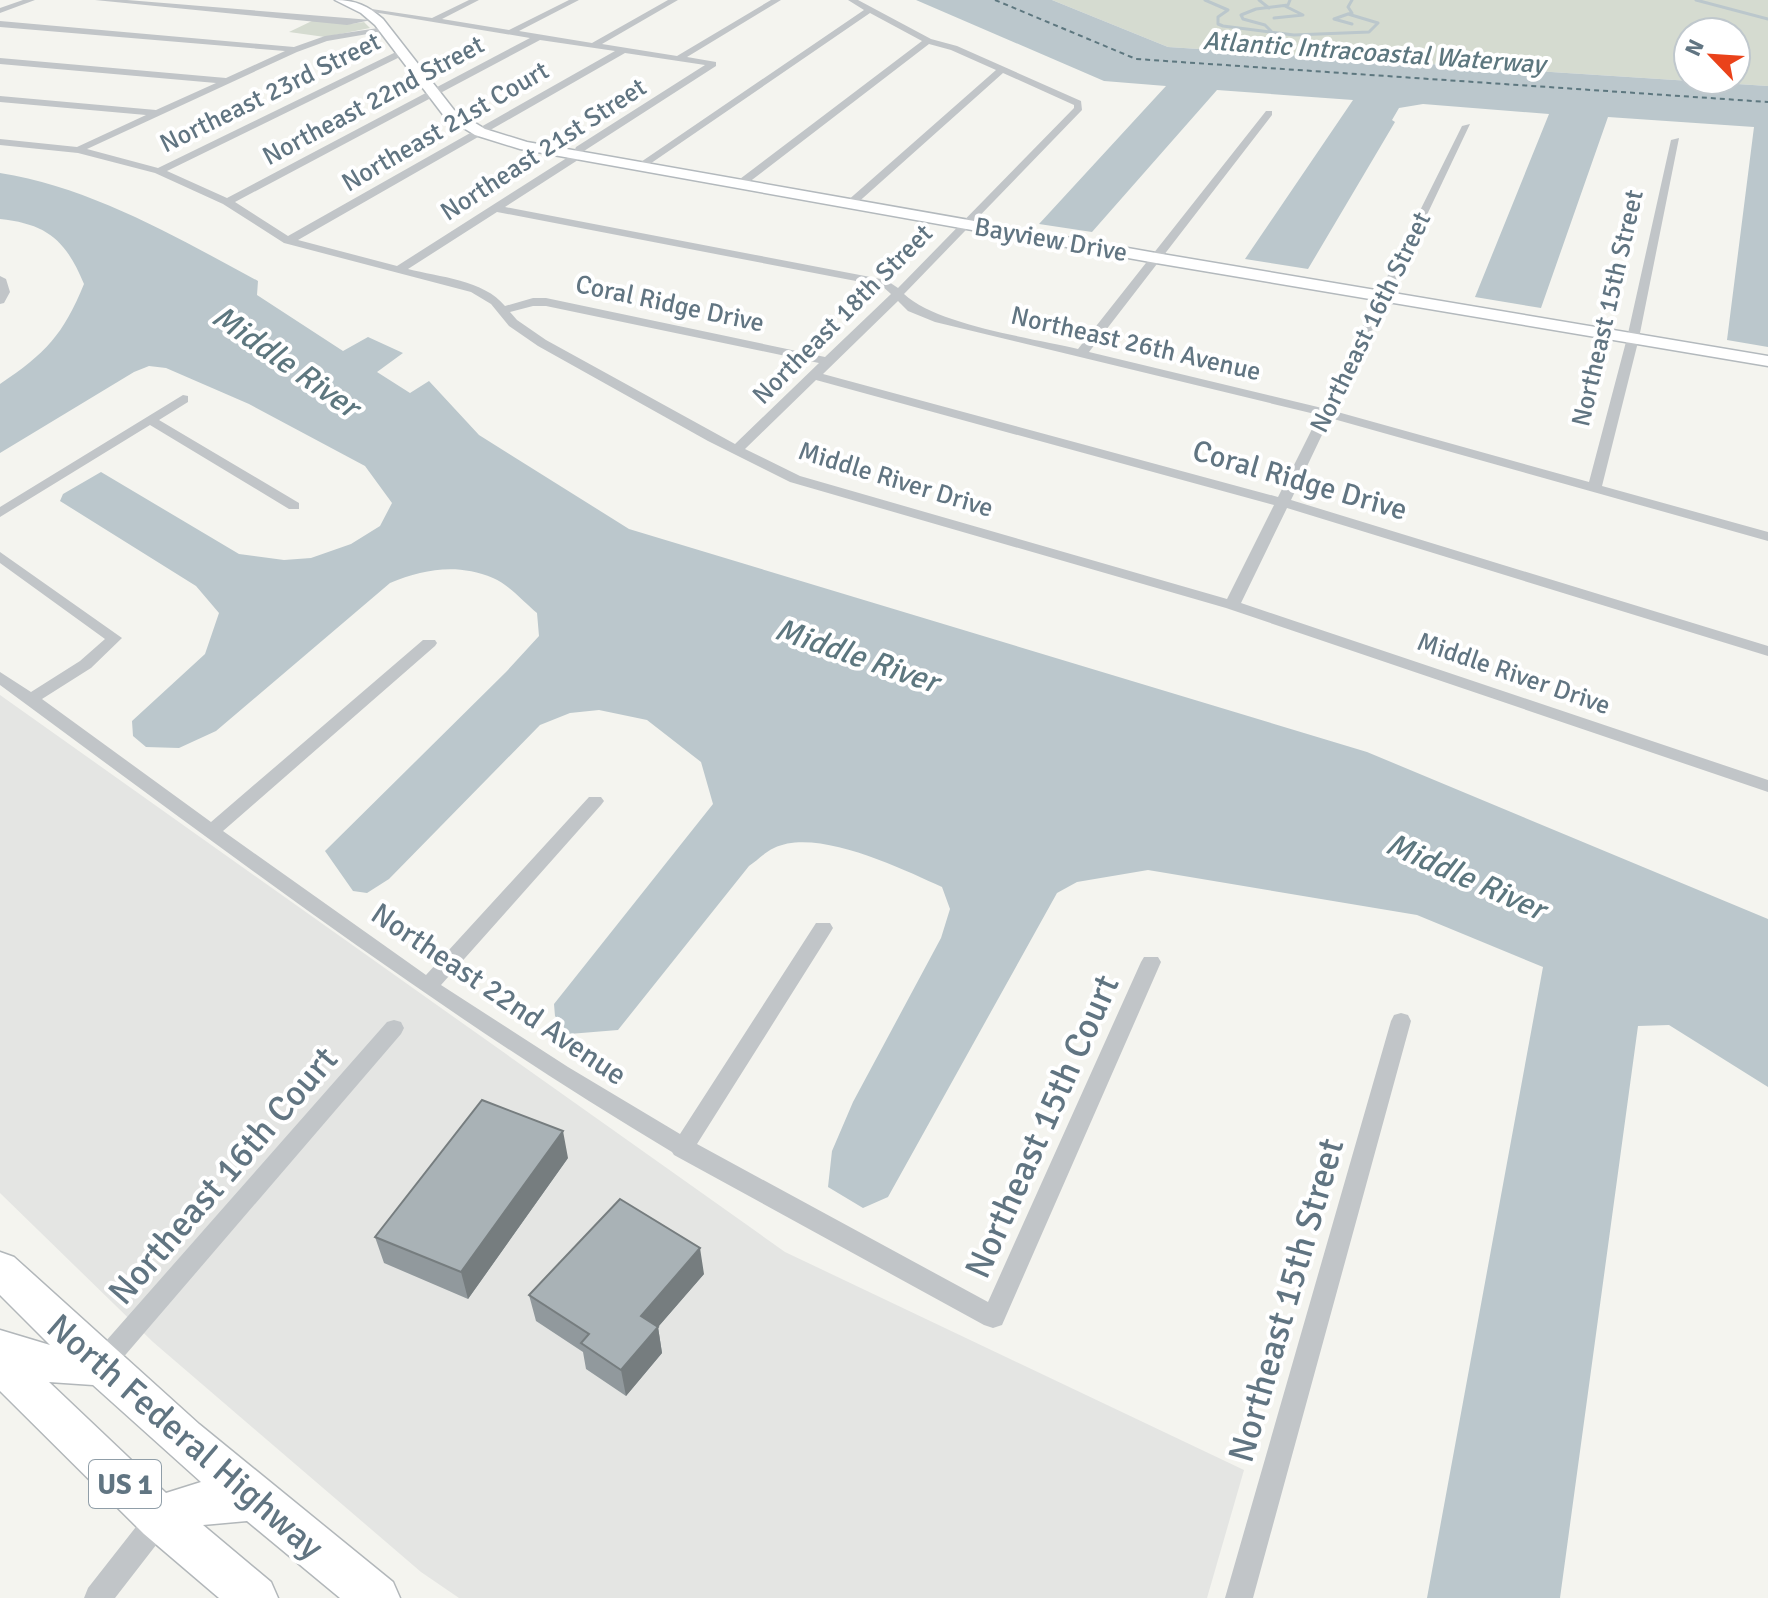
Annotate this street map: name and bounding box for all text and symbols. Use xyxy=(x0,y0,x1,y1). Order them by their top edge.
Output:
north arrow xyxy=(1672,16,1752,96)
water label: Atlantic Intracoastal Waterway xyxy=(1202,25,1549,81)
street label: Northeast 23rd Street xyxy=(155,26,386,160)
street label: Northeast 22nd Street xyxy=(257,29,490,173)
text: N xyxy=(1679,35,1710,60)
street label: Northeast 21st Court xyxy=(336,55,555,199)
street label: Northeast 21st Street xyxy=(435,71,652,228)
street label: Northeast 15th Street xyxy=(1565,187,1651,430)
street label: Northeast 16th Street xyxy=(1304,207,1438,438)
street label: Bayview Drive xyxy=(972,211,1130,269)
street label: Northeast 18th Street xyxy=(746,218,939,411)
street label: Coral Ridge Drive xyxy=(573,268,767,340)
water label: Middle River xyxy=(205,297,370,429)
street label: Northeast 26th Avenue xyxy=(1008,300,1264,388)
street label: Coral Ridge Drive xyxy=(1188,432,1411,529)
street label: Middle River Drive xyxy=(794,435,997,525)
water label: Middle River xyxy=(770,609,948,703)
street label: Middle River Drive xyxy=(1413,626,1614,722)
water label: Middle River xyxy=(1380,824,1555,931)
street label: Northeast 22nd Avenue xyxy=(364,895,633,1094)
street label: Northeast 15th Court xyxy=(955,968,1130,1285)
street label: Northeast 16th Court xyxy=(99,1038,348,1314)
street label: Northeast 15th Street xyxy=(1219,1133,1354,1467)
street label: North Federal Highway xyxy=(37,1305,333,1570)
road number: US 1 xyxy=(89,1460,161,1508)

